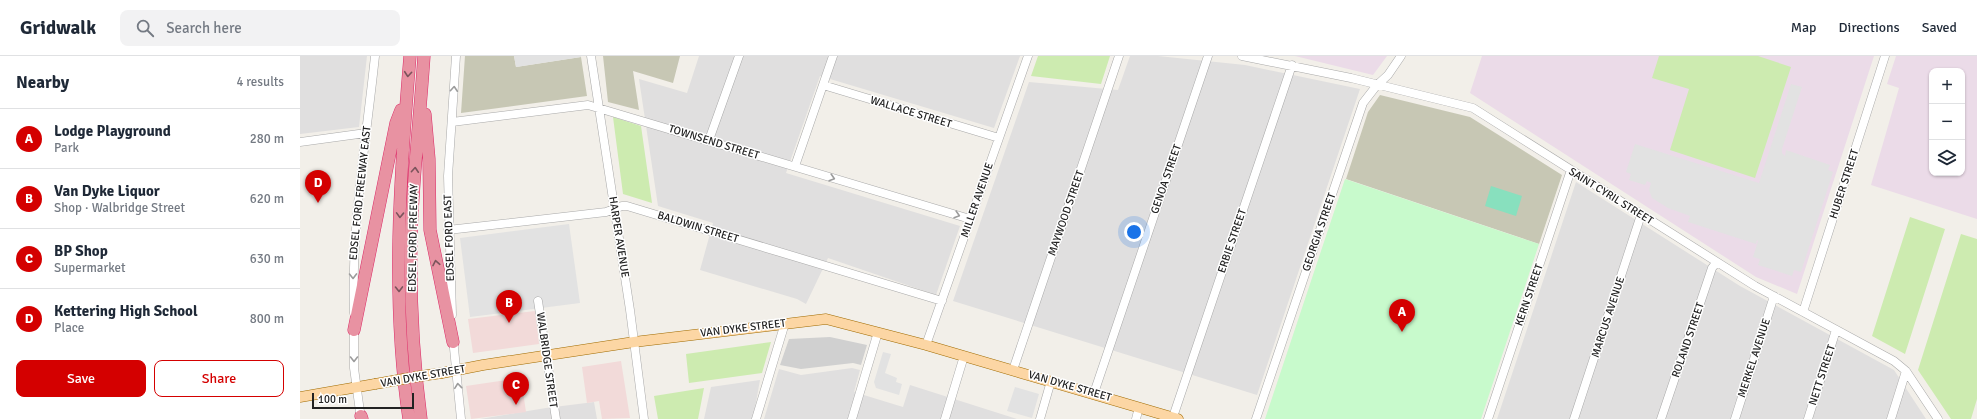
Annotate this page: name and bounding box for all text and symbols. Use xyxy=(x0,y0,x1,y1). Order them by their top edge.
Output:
search box xyxy=(120,10,400,46)
text: Gridwalk xyxy=(20,16,96,40)
icon: search xyxy=(134,17,156,39)
text: Search here xyxy=(166,19,242,37)
text: Map xyxy=(1791,19,1817,36)
text: Directions xyxy=(1839,19,1900,36)
text: Saved xyxy=(1922,19,1957,36)
map controls xyxy=(1929,68,1965,176)
button: + xyxy=(1929,68,1965,104)
one-way arrow xyxy=(404,71,413,77)
text: Nearby xyxy=(16,72,69,93)
text: 4 results xyxy=(236,74,284,90)
one-way arrow xyxy=(449,86,458,92)
street label: WALLACE STREET xyxy=(869,93,954,131)
button: − xyxy=(1929,104,1965,140)
text: Lodge Playground xyxy=(54,122,171,140)
street label: TOWNSEND STREET xyxy=(667,122,761,162)
street label: EDSEL FORD FREEWAY EAST xyxy=(346,125,374,261)
text: A xyxy=(25,131,33,147)
text: 280 m xyxy=(250,131,284,147)
text: Park xyxy=(54,140,79,156)
button: layers xyxy=(1929,140,1965,176)
street label: GENOA STREET xyxy=(1148,142,1184,216)
street label: HUBER STREET xyxy=(1827,147,1862,220)
street label: MILLER AVENUE xyxy=(958,161,996,239)
street label: SAINT CYRIL STREET xyxy=(1566,165,1656,228)
one-way arrow xyxy=(410,167,419,173)
street label: MAYWOOD STREET xyxy=(1045,168,1087,257)
pin: D xyxy=(305,170,331,203)
one-way arrow xyxy=(829,173,836,182)
text: Van Dyke Liquor xyxy=(54,182,160,200)
street label: EDSEL FORD FREEWAY xyxy=(406,183,420,292)
text: B xyxy=(25,191,33,207)
text: 620 m xyxy=(250,191,284,207)
street label: GEORGIA STREET xyxy=(1299,191,1339,273)
street label: EDSEL FORD EAST xyxy=(441,194,457,282)
street label: HARPER AVENUE xyxy=(606,195,632,279)
text: Shop · Walbridge Street xyxy=(54,200,185,216)
street label: ERBIE STREET xyxy=(1215,207,1249,275)
street label: BALDWIN STREET xyxy=(656,208,741,246)
one-way arrow xyxy=(953,210,960,219)
one-way arrow xyxy=(395,212,404,218)
your location xyxy=(1124,222,1144,242)
text: BP Shop xyxy=(54,242,108,260)
text: C xyxy=(25,251,33,267)
text: 630 m xyxy=(250,251,284,267)
text: Supermarket xyxy=(54,260,126,276)
one-way arrow xyxy=(433,260,441,266)
street label: KERN STREET xyxy=(1512,262,1546,328)
one-way arrow xyxy=(349,273,357,279)
street label: MARCUS AVENUE xyxy=(1589,275,1627,359)
one-way arrow xyxy=(395,286,403,292)
pin: B xyxy=(496,290,522,323)
pin: A xyxy=(1389,299,1415,332)
street label: ROLAND STREET xyxy=(1669,300,1707,379)
text: Kettering High School xyxy=(54,302,198,320)
text: D xyxy=(25,311,33,327)
text: 800 m xyxy=(250,311,284,327)
street label: WALBRIDGE STREET xyxy=(534,311,560,409)
street label: VAN DYKE STREET xyxy=(700,316,787,340)
street label: MERKEL AVENUE xyxy=(1735,317,1773,399)
text: Place xyxy=(54,320,84,336)
street label: NETT STREET xyxy=(1806,342,1838,407)
one-way arrow xyxy=(350,356,358,362)
button: Save xyxy=(16,360,146,397)
button: Share xyxy=(154,360,284,397)
street label: VAN DYKE STREET xyxy=(380,362,467,390)
street label: VAN DYKE STREET xyxy=(1027,368,1114,404)
pin: C xyxy=(503,372,529,405)
one-way arrow xyxy=(453,383,462,389)
scale bar xyxy=(312,391,414,410)
text: 100 m xyxy=(318,393,347,406)

